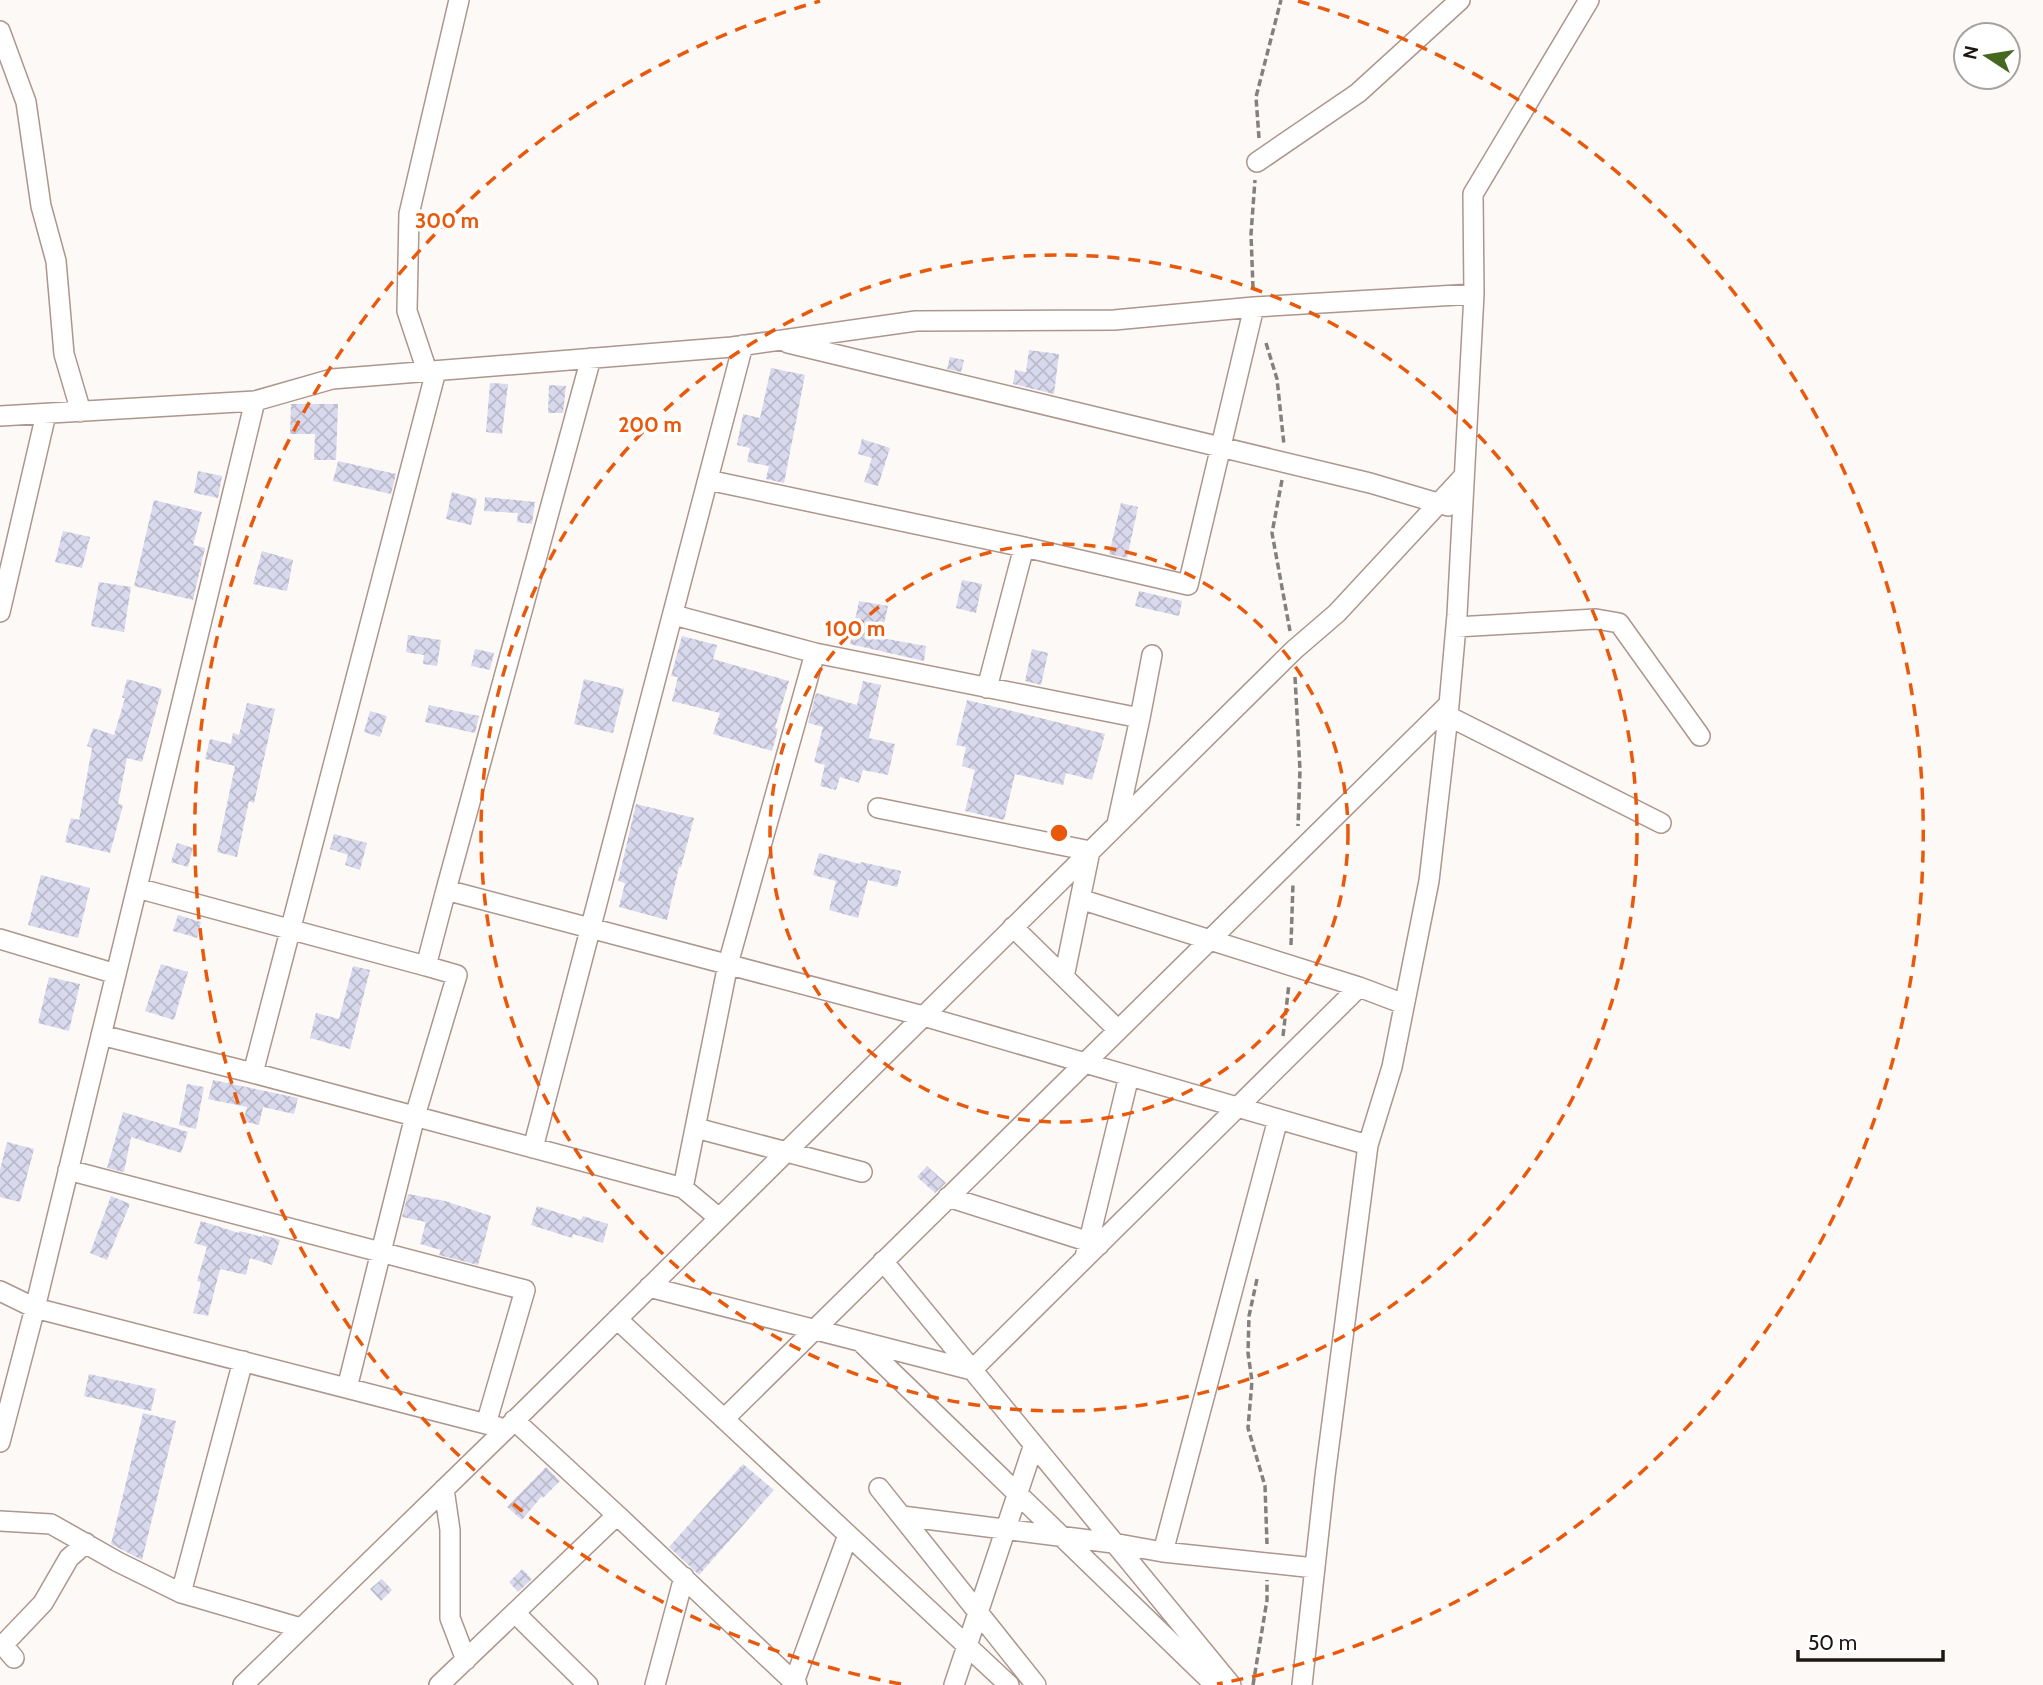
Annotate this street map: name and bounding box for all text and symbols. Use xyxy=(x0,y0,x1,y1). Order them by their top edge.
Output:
north arrow xyxy=(1952,21,2022,91)
text: N xyxy=(1958,44,1984,62)
text: 300 m xyxy=(415,208,479,233)
text: 200 m xyxy=(618,412,682,437)
text: 100 m xyxy=(825,616,885,641)
centre of rings xyxy=(1047,821,1071,845)
scale bar xyxy=(1798,1618,1943,1662)
text: 50 m xyxy=(1808,1630,1857,1655)

